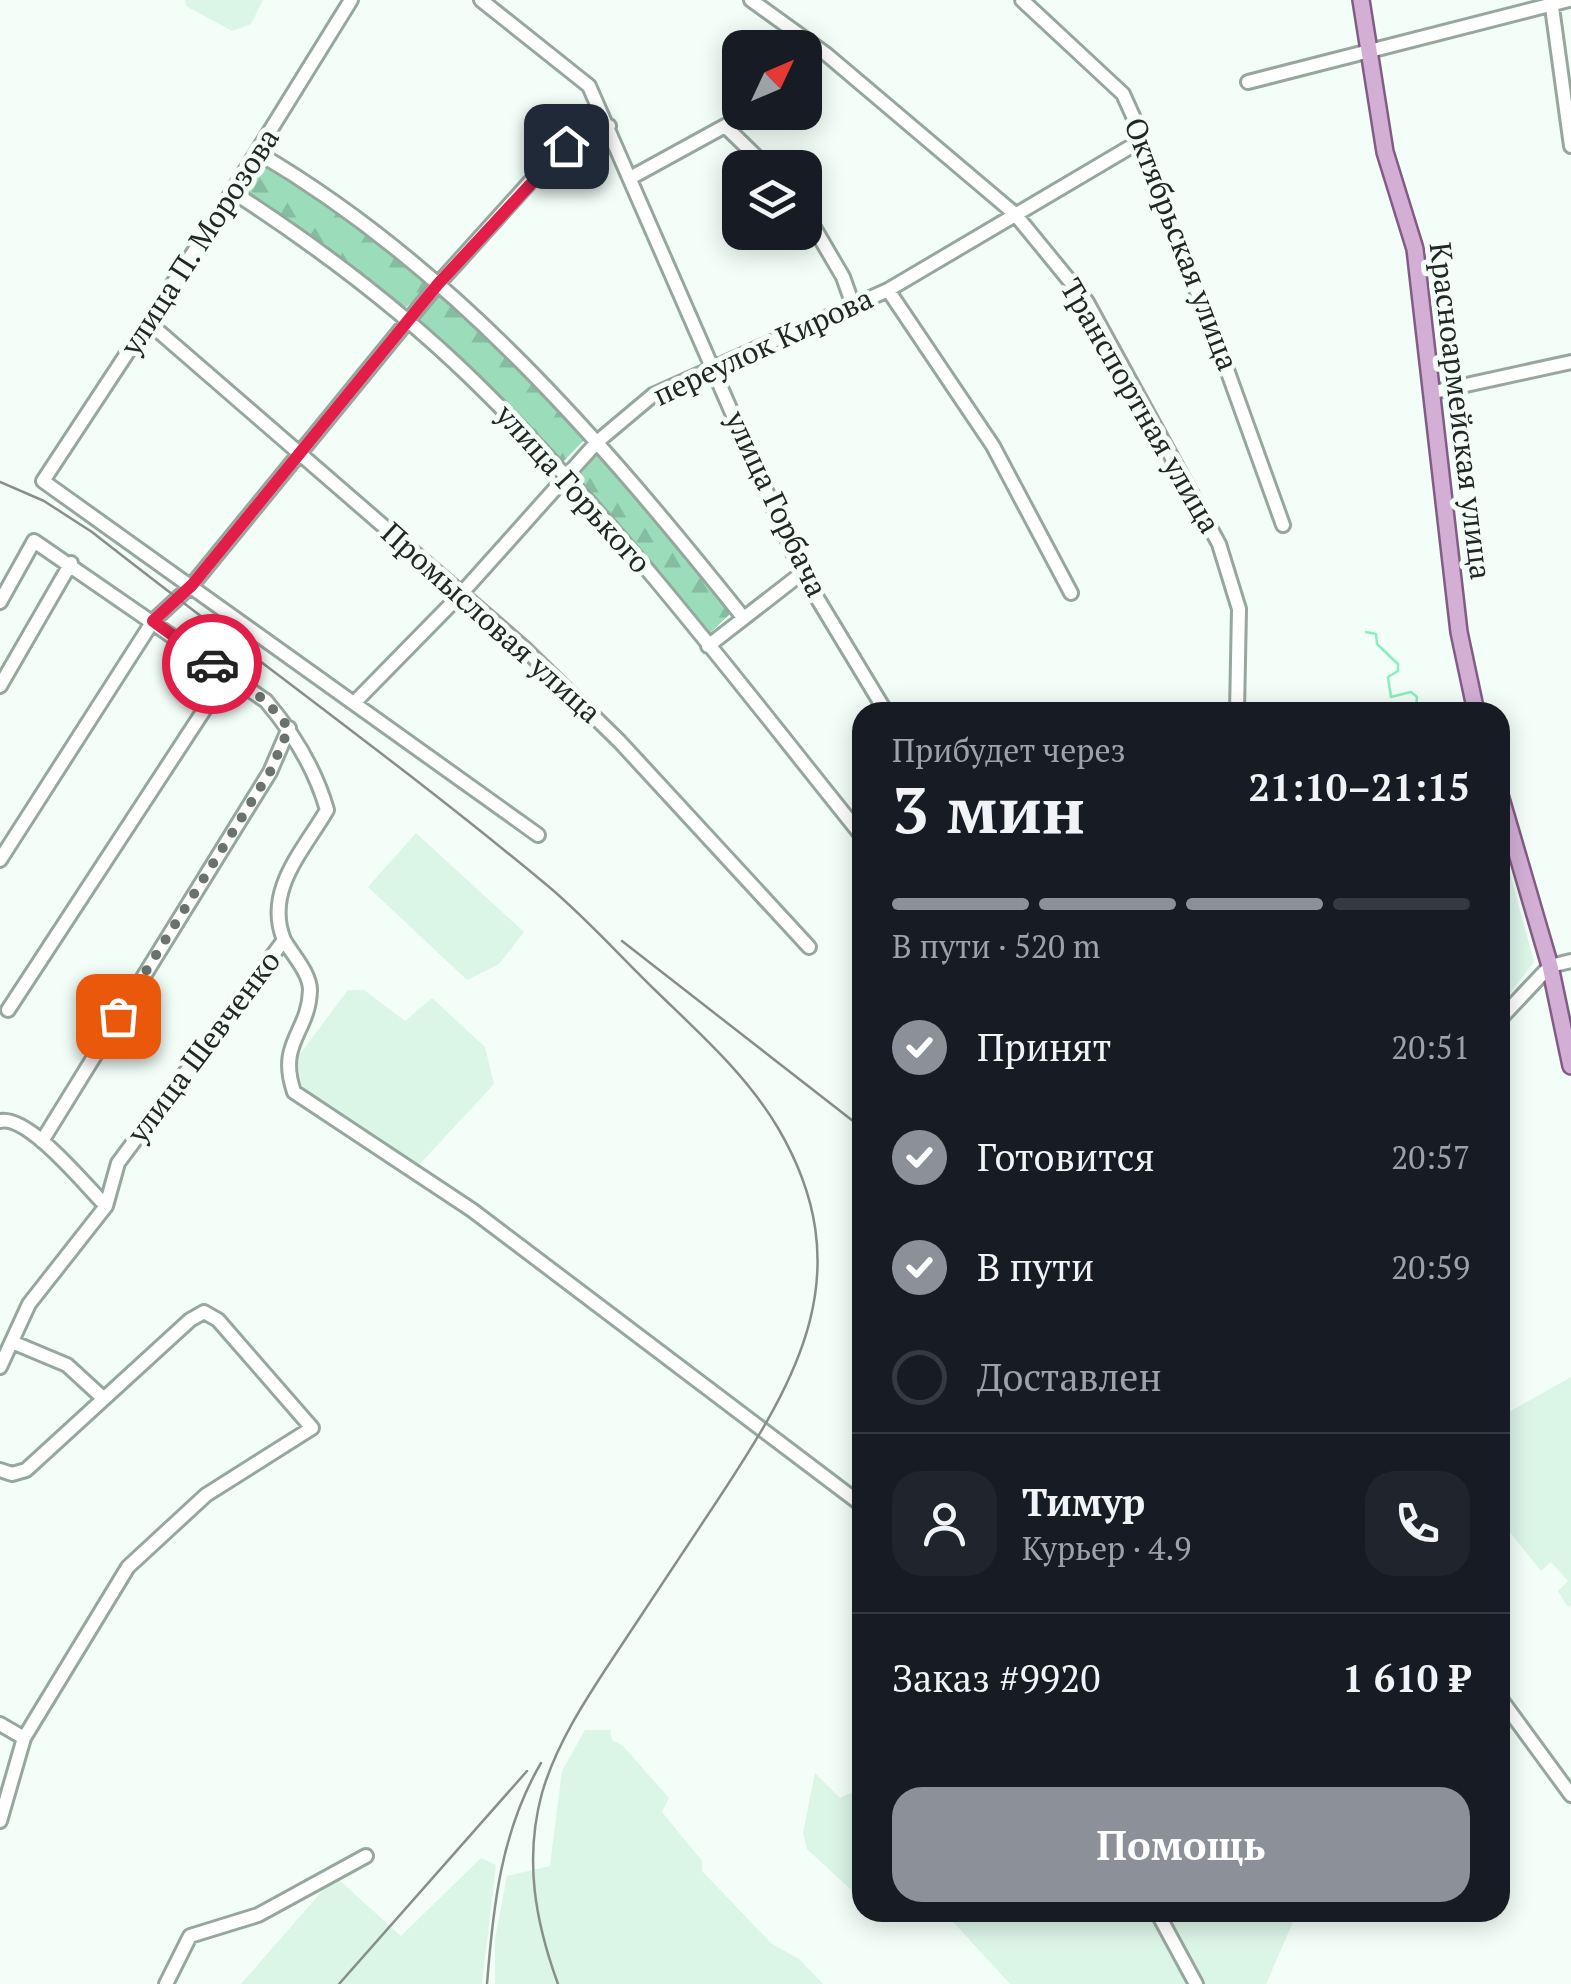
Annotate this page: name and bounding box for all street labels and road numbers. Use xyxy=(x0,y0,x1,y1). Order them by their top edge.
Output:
street label: Октябрьская улица xyxy=(1115,112,1249,376)
street label: улица П. Морозова xyxy=(110,120,288,364)
street label: Красноармейская улица xyxy=(1420,240,1502,582)
street label: Транспортная улица xyxy=(1052,271,1230,540)
street label: переулок Кирова xyxy=(646,278,879,415)
street label: улица Горького xyxy=(486,395,660,581)
street label: улица Горбача xyxy=(716,403,837,603)
street label: Промысловая улица xyxy=(373,513,610,732)
street label: улица Шевченко xyxy=(117,942,289,1152)

